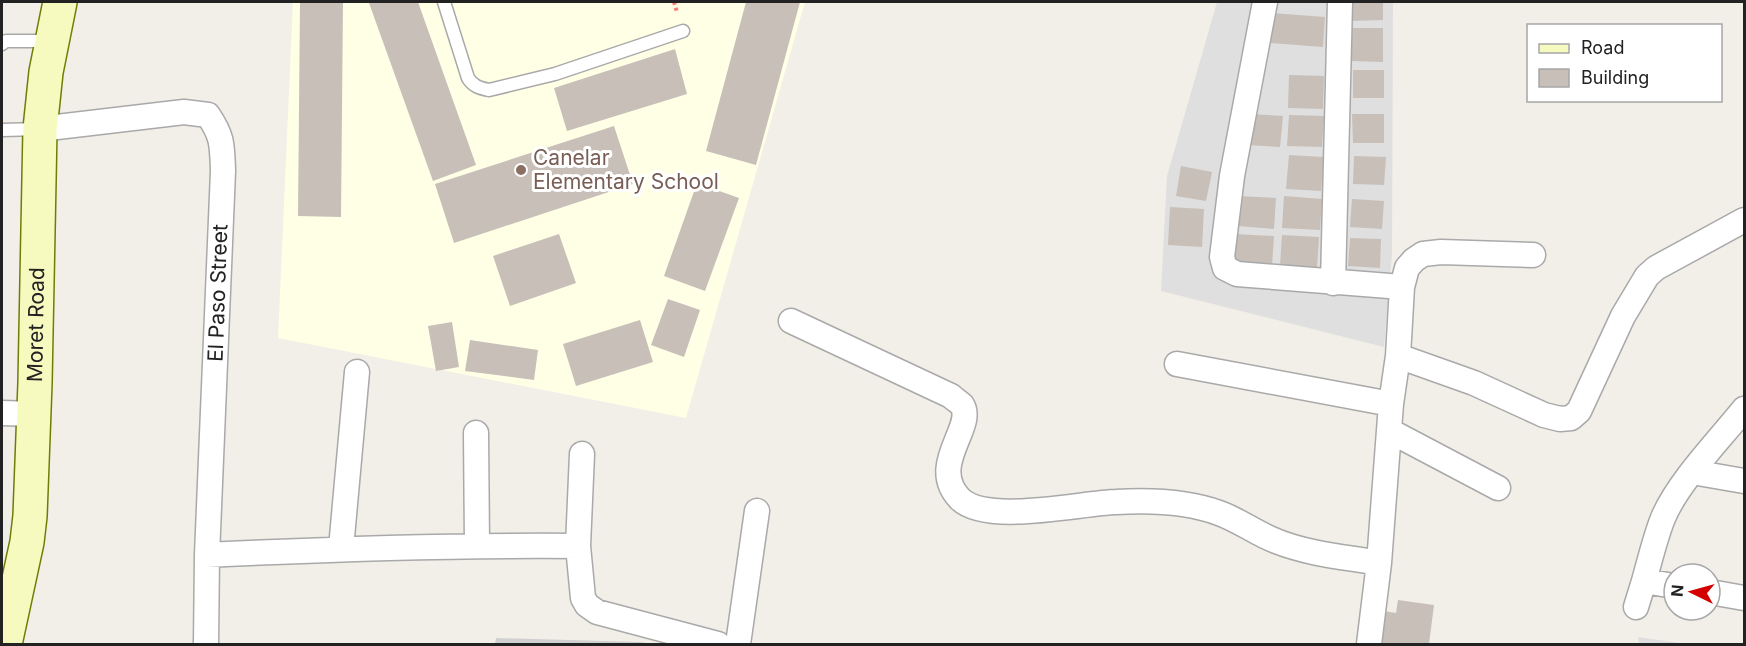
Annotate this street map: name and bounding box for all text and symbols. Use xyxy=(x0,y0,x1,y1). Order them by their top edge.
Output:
legend xyxy=(1527,24,1722,102)
text: Road xyxy=(1581,37,1624,58)
text: Building xyxy=(1581,67,1649,88)
place label: Canelar Elementary School xyxy=(533,145,719,194)
marker: Canelar Elementary School xyxy=(514,163,528,177)
street label: El Paso Street xyxy=(203,224,232,362)
street label: Moret Road xyxy=(22,267,49,382)
north arrow xyxy=(1662,562,1722,622)
text: N xyxy=(1667,584,1688,598)

